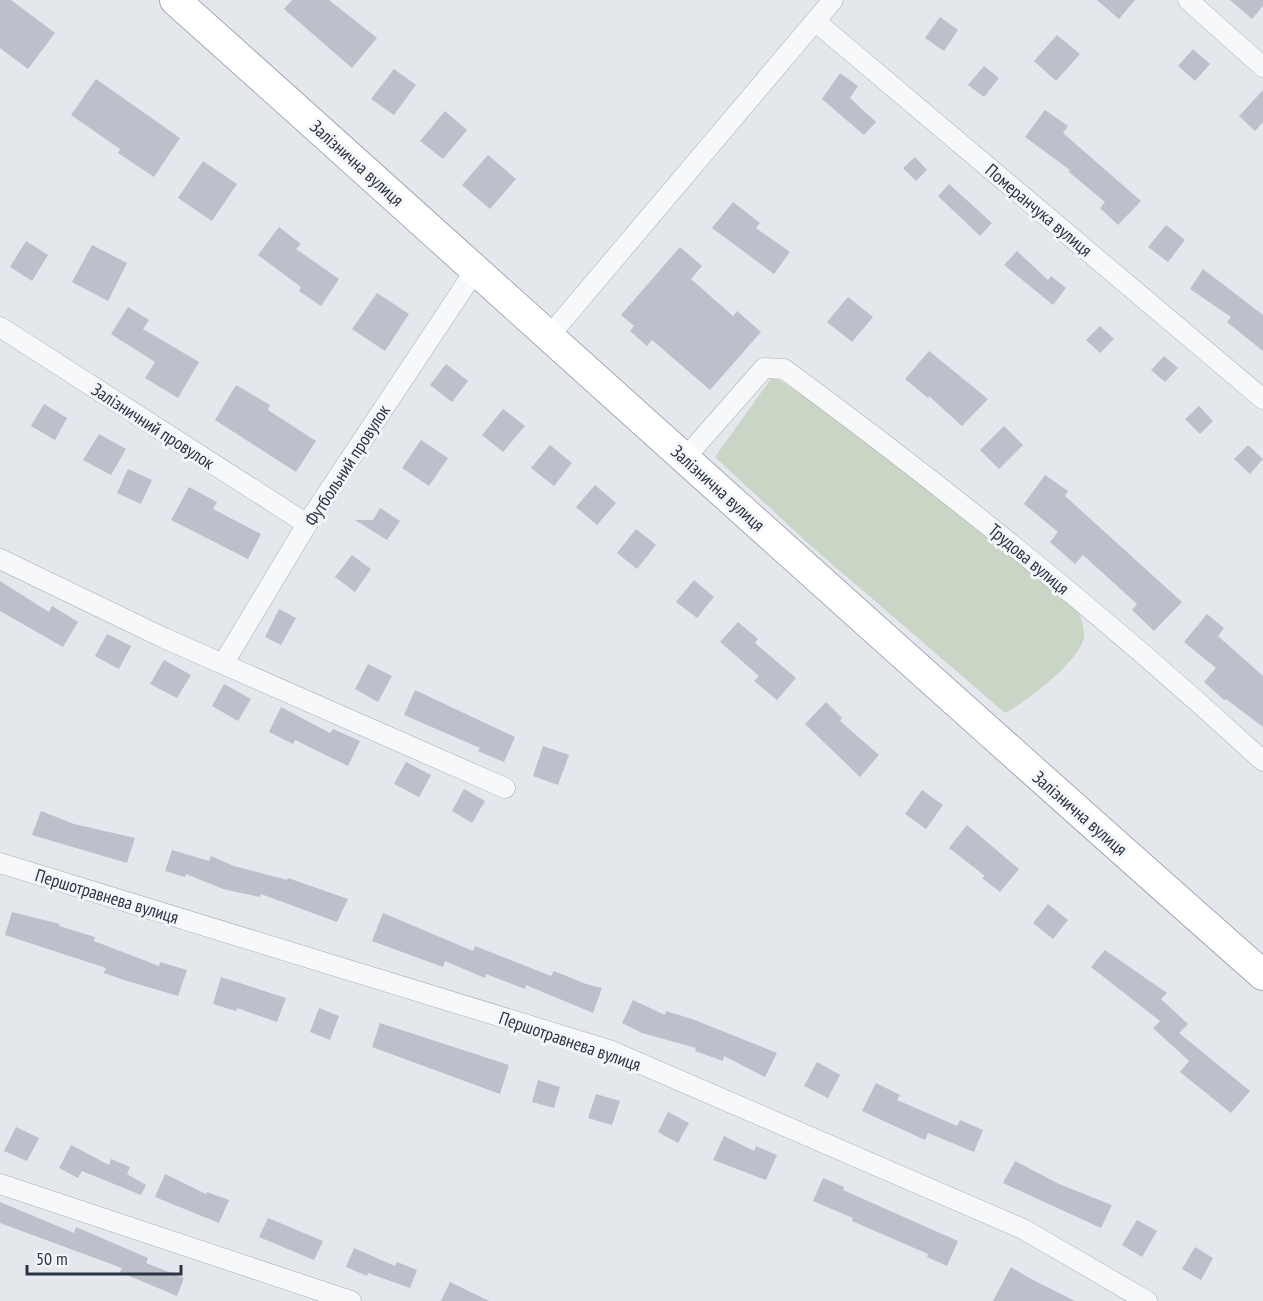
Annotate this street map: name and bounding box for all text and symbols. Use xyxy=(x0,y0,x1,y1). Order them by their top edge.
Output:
street label: Залізнична вулиця xyxy=(305,115,409,211)
street label: Померанчука вулиця xyxy=(981,159,1097,261)
street label: Залізничний провулок xyxy=(87,378,219,474)
street label: Футбольний провулок xyxy=(299,400,395,530)
street label: Залізнична вулиця xyxy=(666,440,770,536)
street label: Трудова вулиця xyxy=(984,519,1074,599)
street label: Залізнична вулиця xyxy=(1028,766,1132,860)
street label: Першотравнева вулиця xyxy=(33,863,181,929)
street label: Першотравнева вулиця xyxy=(496,1006,644,1076)
scale bar xyxy=(27,1238,182,1276)
text: 50 m xyxy=(36,1247,68,1270)

